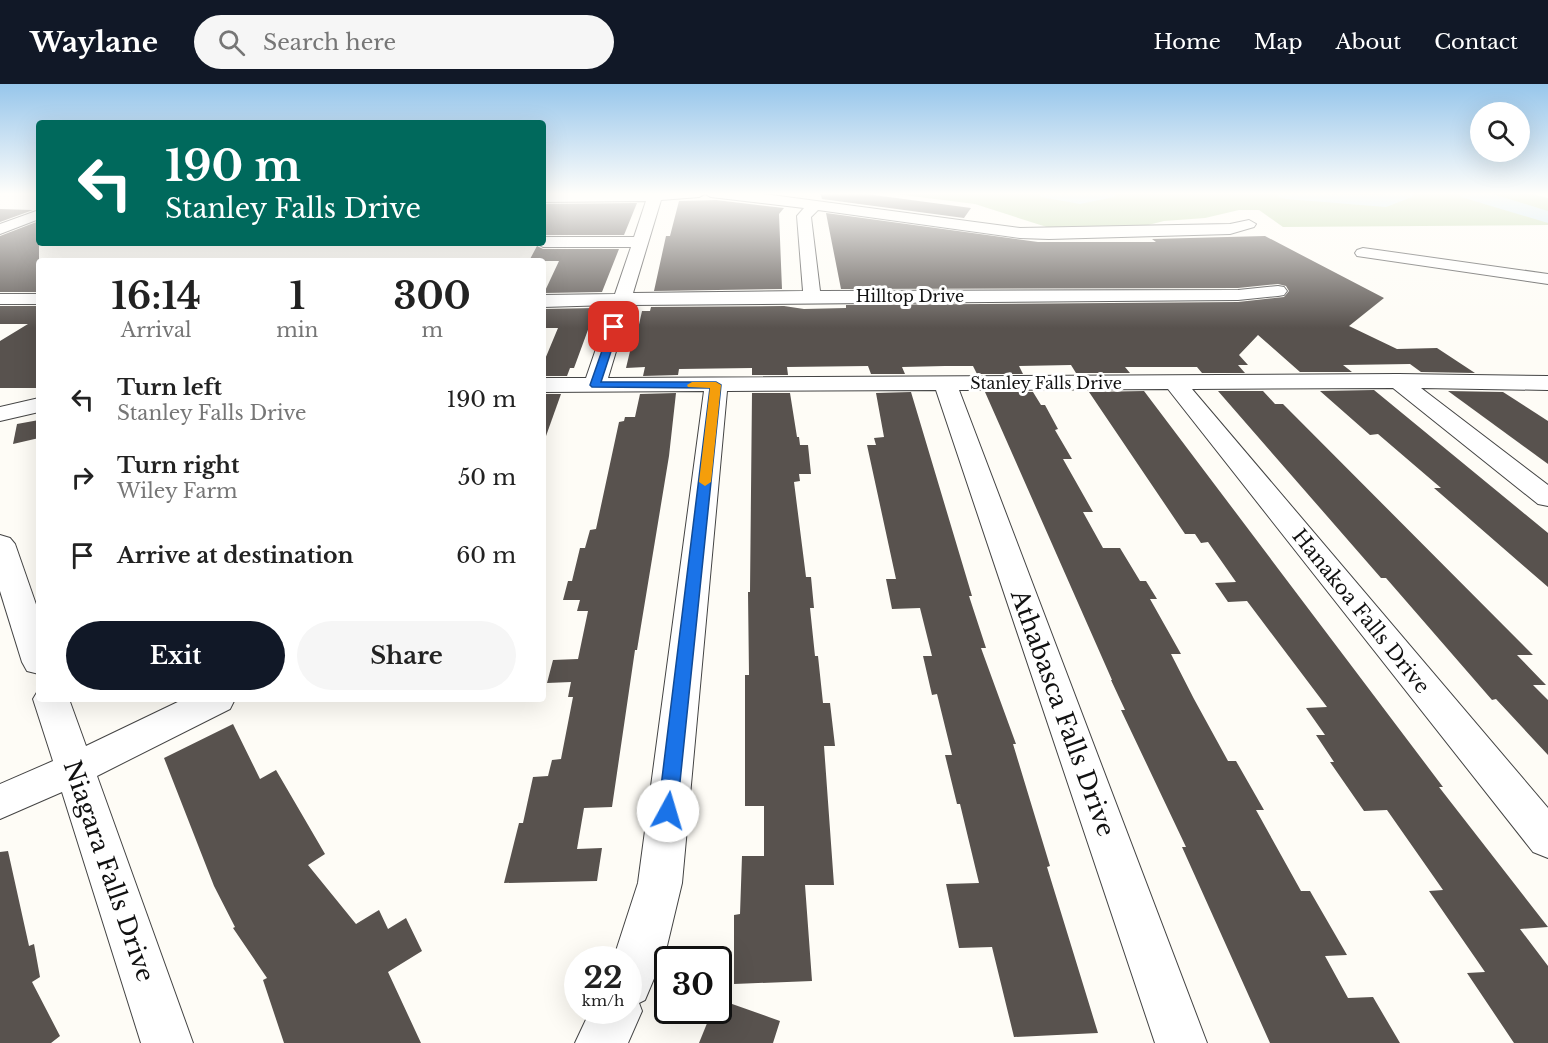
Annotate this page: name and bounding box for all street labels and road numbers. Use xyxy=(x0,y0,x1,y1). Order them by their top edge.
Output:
street label: Hilltop Drive xyxy=(856,286,964,306)
street label: Stanley Falls Drive xyxy=(970,373,1122,393)
street label: Hanakoa Falls Drive xyxy=(1287,524,1435,698)
street label: Athabasca Falls Drive xyxy=(1004,585,1121,840)
street label: Niagara Falls Drive xyxy=(57,756,161,986)

